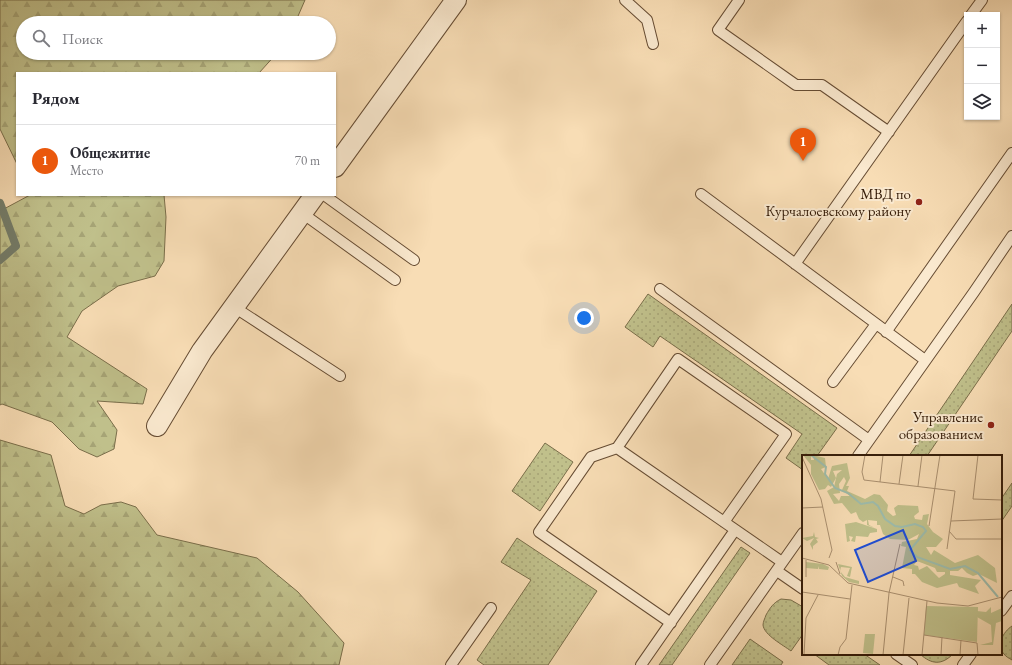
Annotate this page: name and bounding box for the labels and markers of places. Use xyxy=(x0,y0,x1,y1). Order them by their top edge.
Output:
pin: 1 xyxy=(790,128,816,161)
place label: МВД по Курчалоевскому району xyxy=(766,184,911,220)
marker: МВД по Курчалоевскому району xyxy=(914,197,924,207)
place label: Управление образованием xyxy=(899,407,984,443)
marker: Управление образованием xyxy=(986,420,996,430)

